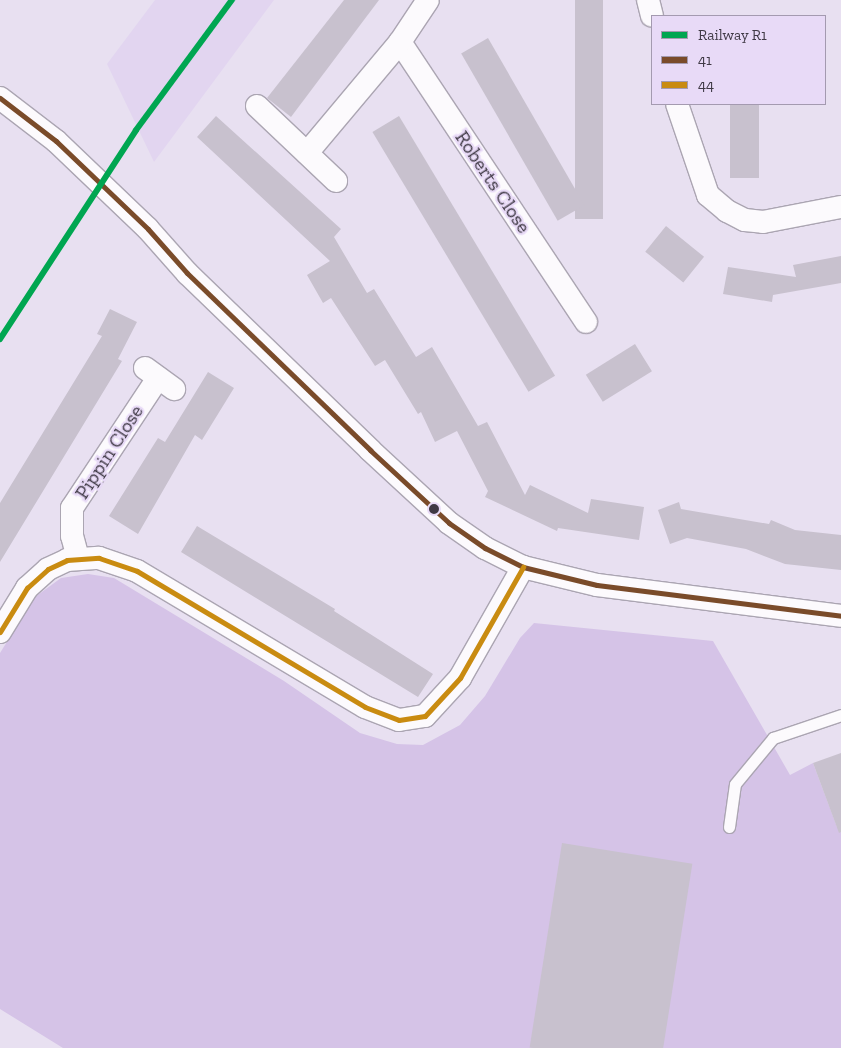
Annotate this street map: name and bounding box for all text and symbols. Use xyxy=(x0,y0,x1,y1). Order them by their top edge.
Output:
legend xyxy=(651,15,826,105)
text: Railway R1 xyxy=(698,26,767,44)
text: 41 xyxy=(698,51,712,69)
text: 44 xyxy=(698,76,714,94)
street label: Roberts Close xyxy=(450,126,536,238)
street label: Pippin Close xyxy=(70,400,148,504)
unlabelled marker xyxy=(429,504,439,514)

